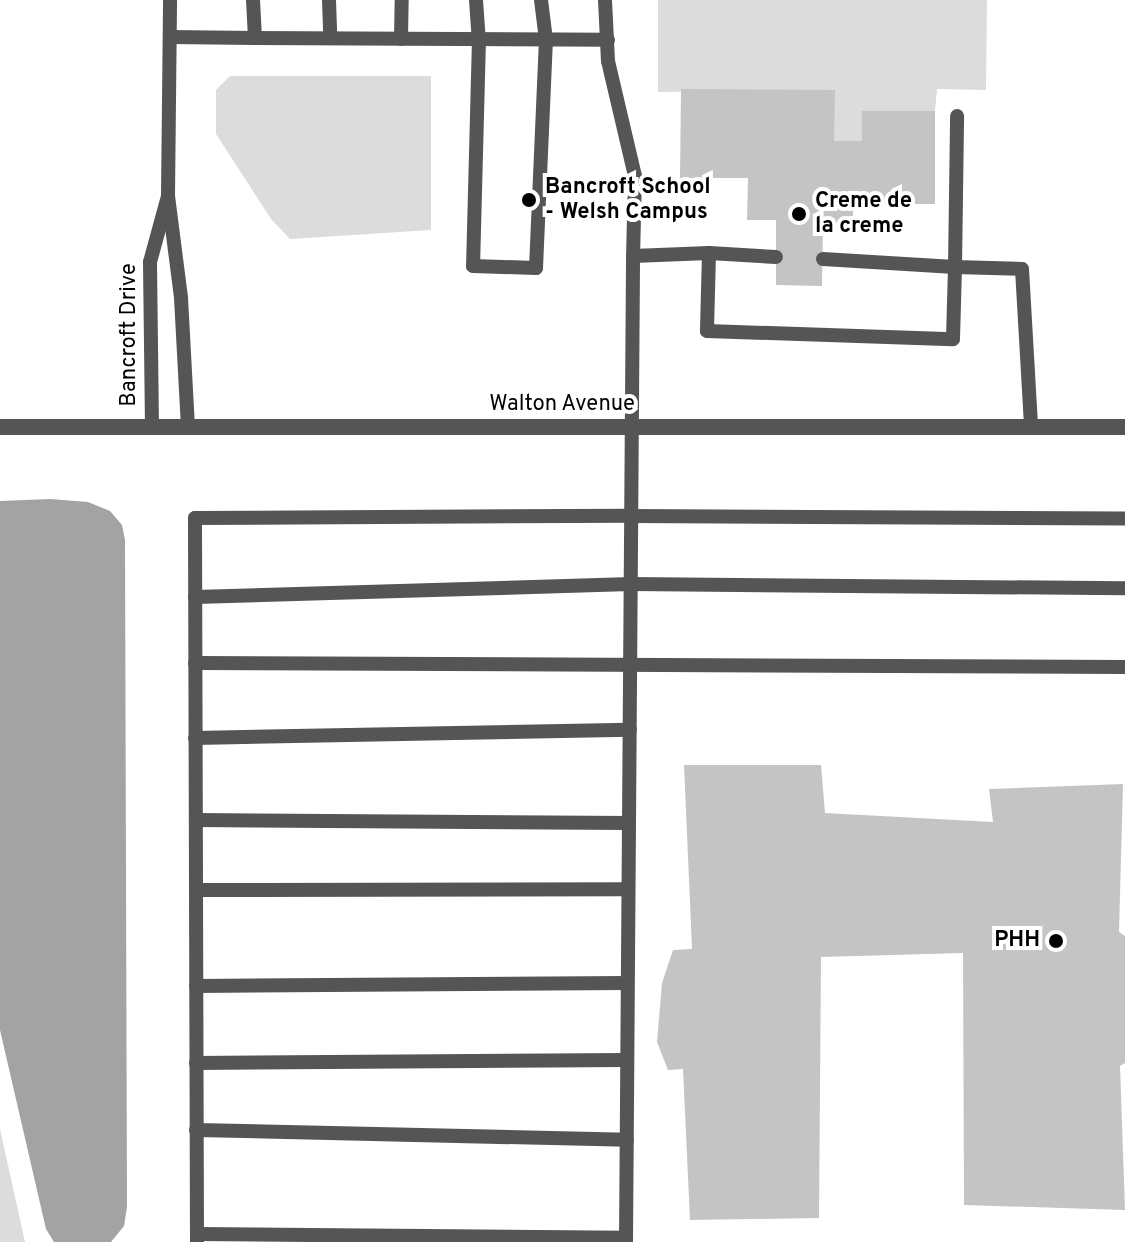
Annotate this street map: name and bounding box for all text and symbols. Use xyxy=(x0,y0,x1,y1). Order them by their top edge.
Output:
place label: Bancroft School - Welsh Campus xyxy=(545,174,711,226)
place label: Creme de la creme xyxy=(815,188,912,240)
marker: Bancroft School - Welsh Campus xyxy=(520,191,538,209)
marker: Creme de la creme xyxy=(790,205,808,223)
street label: Bancroft Drive xyxy=(117,263,143,407)
street label: Walton Avenue xyxy=(489,392,635,418)
place label: PHH xyxy=(994,928,1040,954)
marker: PHH xyxy=(1047,932,1065,950)

